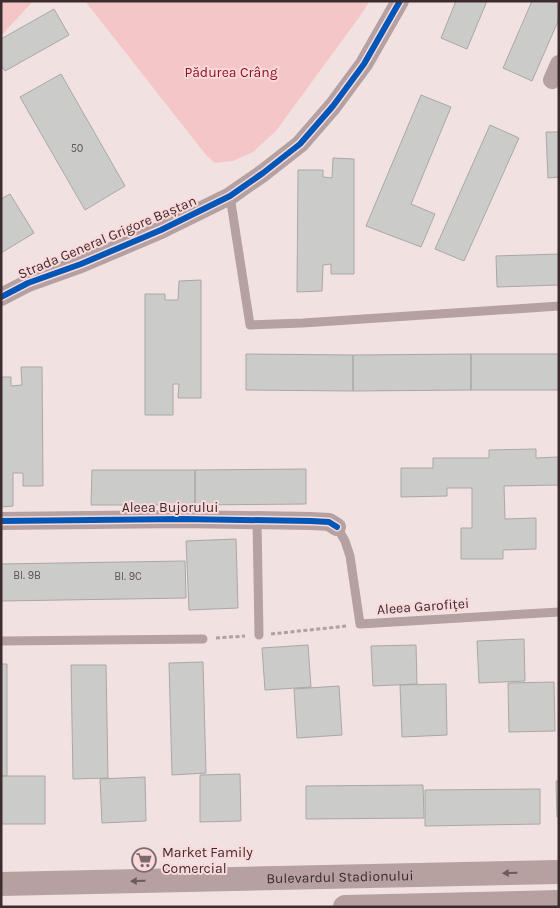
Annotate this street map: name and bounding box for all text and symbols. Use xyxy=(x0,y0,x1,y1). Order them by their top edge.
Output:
park label: Pădurea Crâng xyxy=(184,64,278,81)
house number: 50 xyxy=(71,142,83,155)
street label: Strada General Grigore Baștan xyxy=(15,192,199,283)
street label: Aleea Bujorului xyxy=(122,499,218,516)
house number: Bl. 9B xyxy=(13,569,41,582)
house number: Bl. 9C xyxy=(114,570,142,583)
street label: Aleea Garofiței xyxy=(376,595,470,618)
place label: Market Family Comercial xyxy=(162,844,253,877)
supermarket icon: Market Family Comercial xyxy=(131,847,157,873)
street label: Bulevardul Stadionului xyxy=(266,867,414,887)
one-way arrow xyxy=(502,870,518,878)
one-way arrow xyxy=(129,878,145,886)

